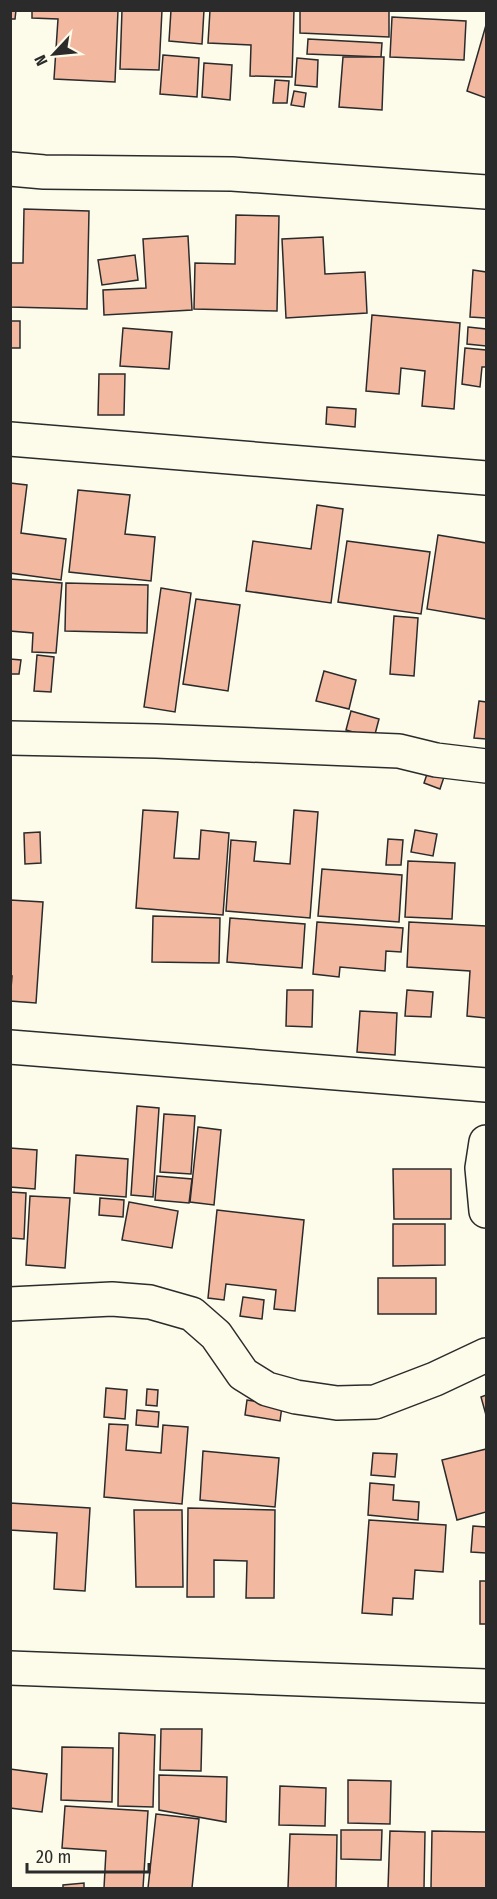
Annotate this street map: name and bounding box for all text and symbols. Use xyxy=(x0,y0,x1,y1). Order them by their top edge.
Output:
north arrow xyxy=(24,24,84,84)
text: N xyxy=(30,52,52,69)
scale bar xyxy=(27,1836,148,1874)
text: 20 m xyxy=(36,1846,71,1868)

